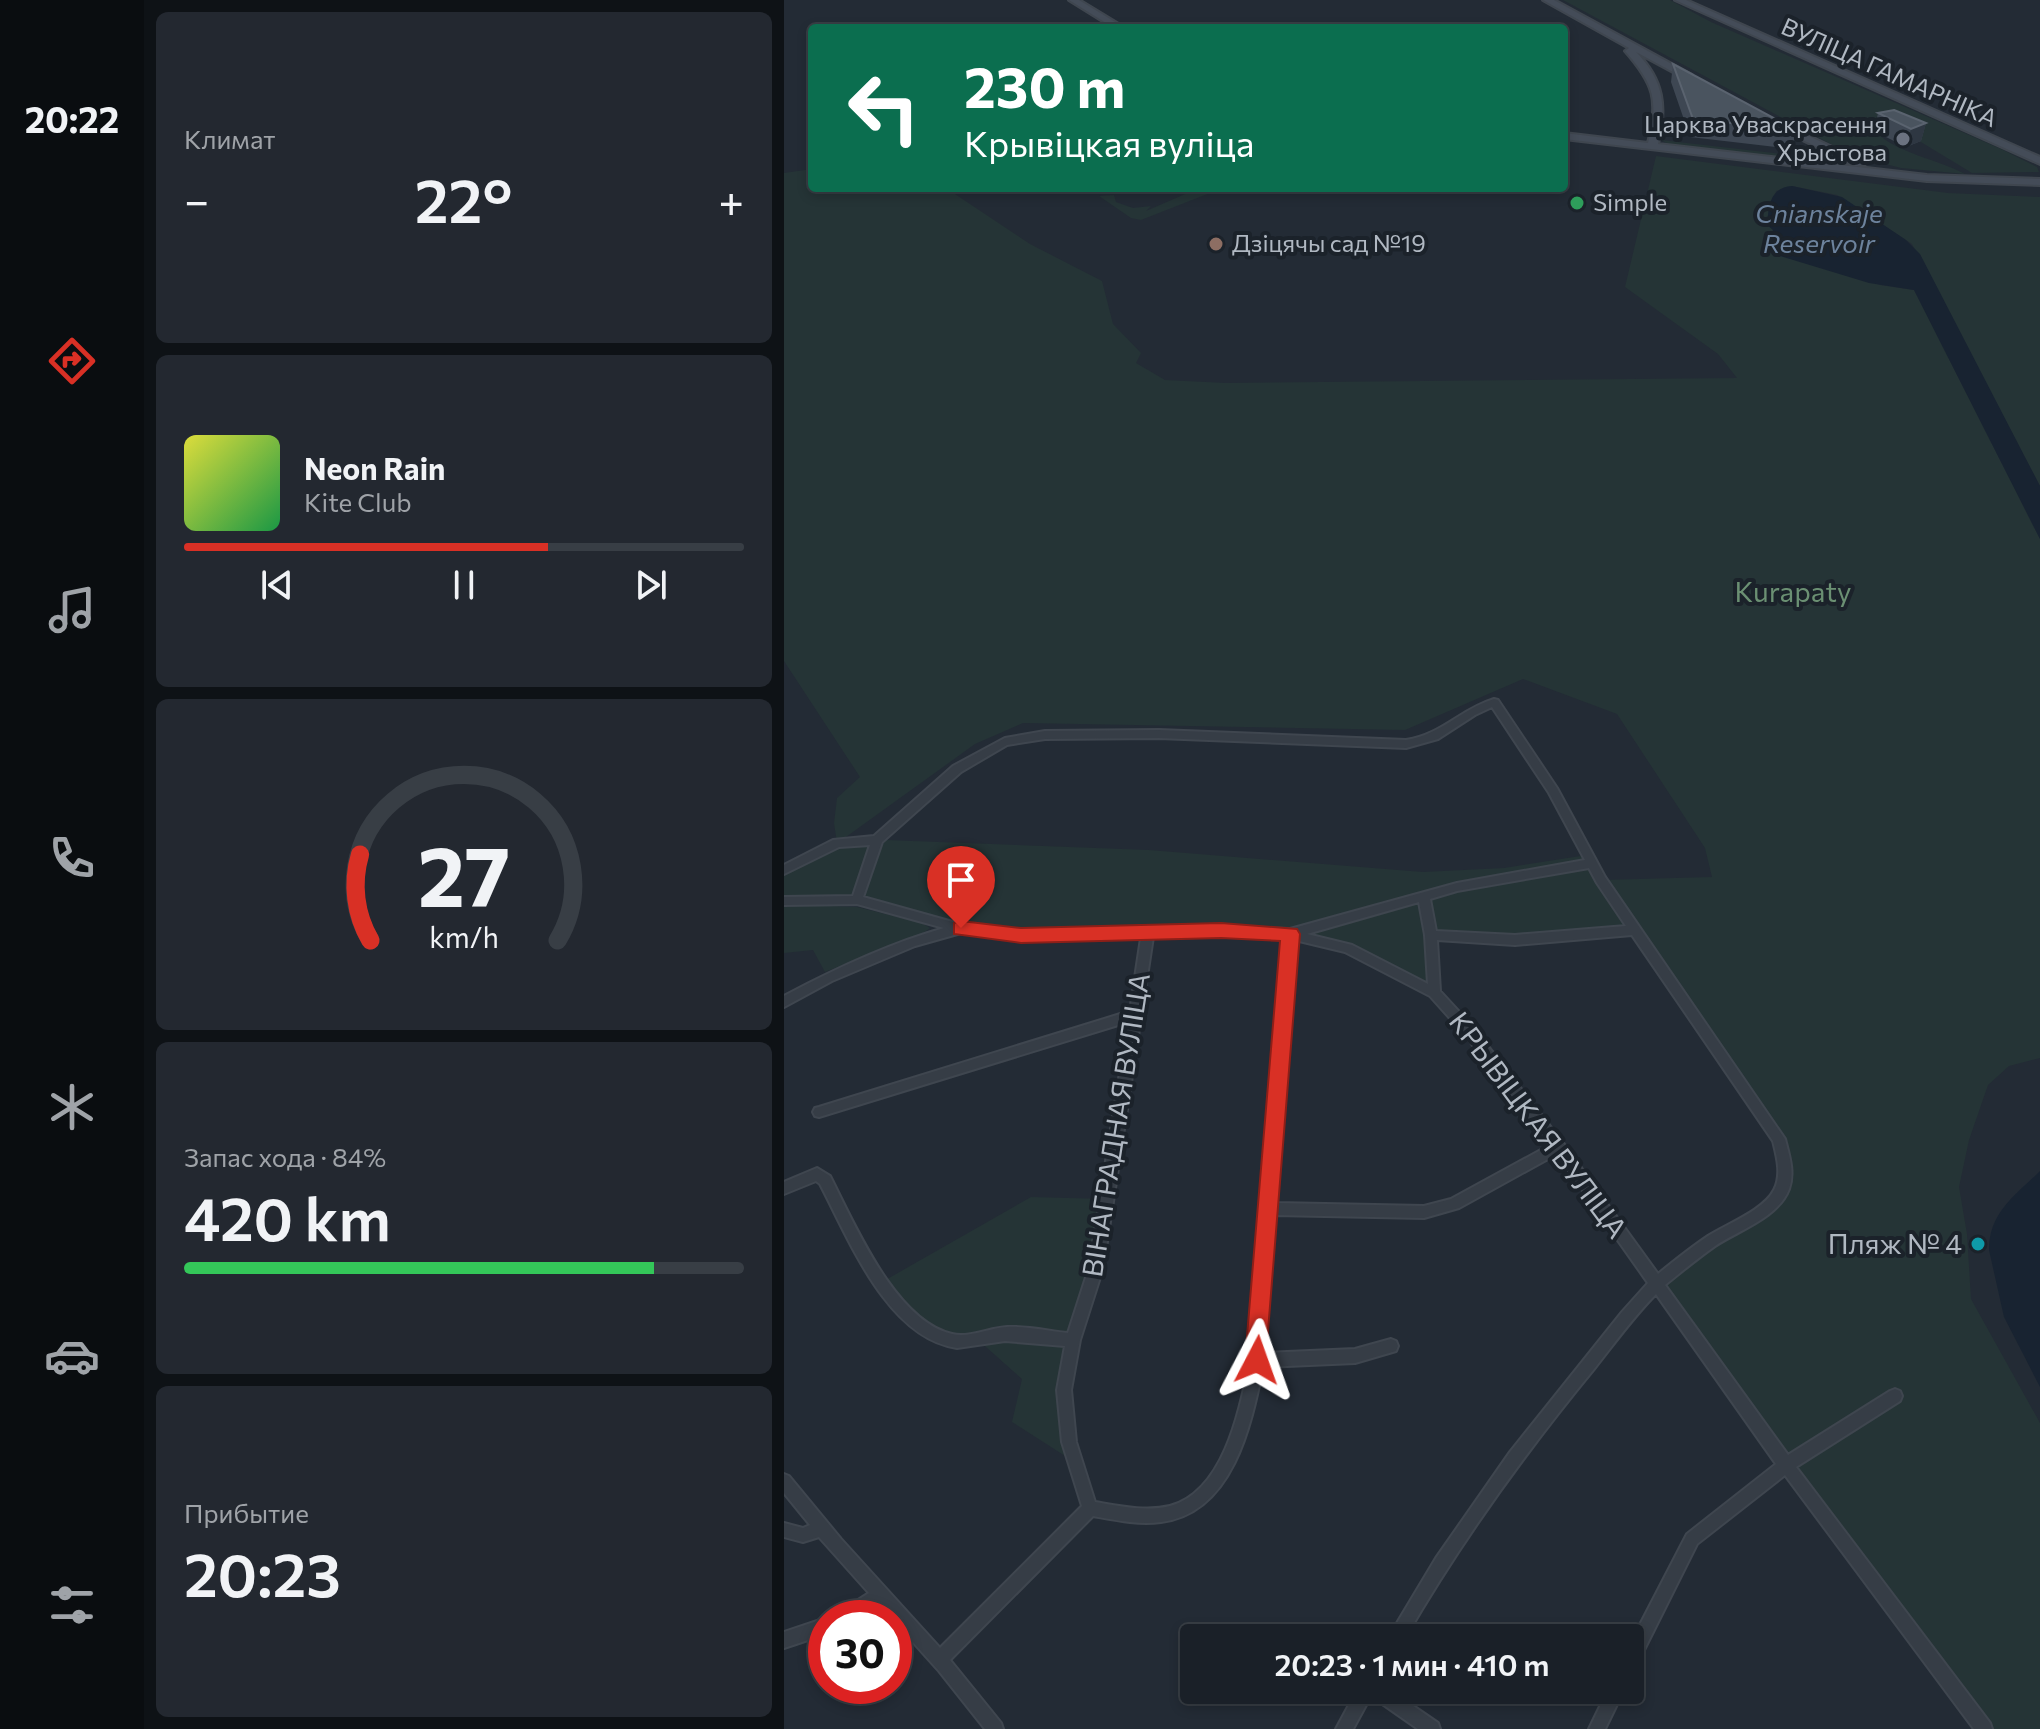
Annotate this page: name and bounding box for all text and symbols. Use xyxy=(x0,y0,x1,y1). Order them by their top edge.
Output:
street label: ВУЛІЦА ГАМАРНІКА xyxy=(1777,11,2002,132)
text: 230 m xyxy=(964,51,1125,120)
icon: left xyxy=(832,56,936,160)
text: 20:22 xyxy=(25,96,119,140)
place label: Царква Уваскрасення Хрыстова xyxy=(1644,109,1887,166)
text: Крывіцкая вуліца xyxy=(964,120,1254,164)
text: Климат xyxy=(184,123,276,154)
marker: Царква Уваскрасення Хрыстова xyxy=(1894,130,1912,148)
text: 22° xyxy=(415,162,512,235)
text: − xyxy=(184,172,209,226)
text: + xyxy=(718,172,744,226)
place label: Simple xyxy=(1593,187,1667,216)
marker: Simple xyxy=(1568,194,1586,212)
water label: Cnianskaje Reservoir xyxy=(1755,197,1883,258)
place label: Дзіцячы сад №19 xyxy=(1232,228,1426,257)
marker: Дзіцячы сад №19 xyxy=(1207,235,1225,253)
icon: directions xyxy=(44,333,100,389)
text: Neon Rain xyxy=(304,449,445,486)
text: Kite Club xyxy=(304,486,412,517)
icon: previous xyxy=(255,563,299,607)
icon: pause xyxy=(442,563,486,607)
icon: next xyxy=(629,563,673,607)
park label: Kurapaty xyxy=(1735,574,1851,608)
icon: music xyxy=(44,582,100,638)
text: 27 xyxy=(418,821,510,923)
icon: phone xyxy=(44,830,100,886)
pin xyxy=(927,846,995,928)
icon: arrive xyxy=(939,858,983,902)
text: km/h xyxy=(429,919,499,954)
street label: ВІНАГРАДНАЯ ВУЛІЦА xyxy=(1074,970,1156,1279)
street label: КРЫВІЦКАЯ ВУЛІЦА xyxy=(1443,1005,1635,1244)
icon: climate xyxy=(44,1079,100,1135)
text: Запас хода · 84% xyxy=(184,1141,386,1172)
text: 420 km xyxy=(184,1180,391,1253)
place label: Пляж № 4 xyxy=(1828,1226,1962,1260)
marker: Пляж № 4 xyxy=(1969,1235,1987,1253)
position arrow xyxy=(1215,1318,1299,1402)
icon: car xyxy=(44,1328,100,1384)
text: Прибытие xyxy=(184,1497,309,1528)
text: 20:23 xyxy=(184,1536,341,1609)
icon: filters xyxy=(44,1577,100,1633)
speed limit sign: 30 xyxy=(808,1600,912,1704)
text: 20:23 · 1 мин · 410 m xyxy=(1275,1645,1549,1682)

